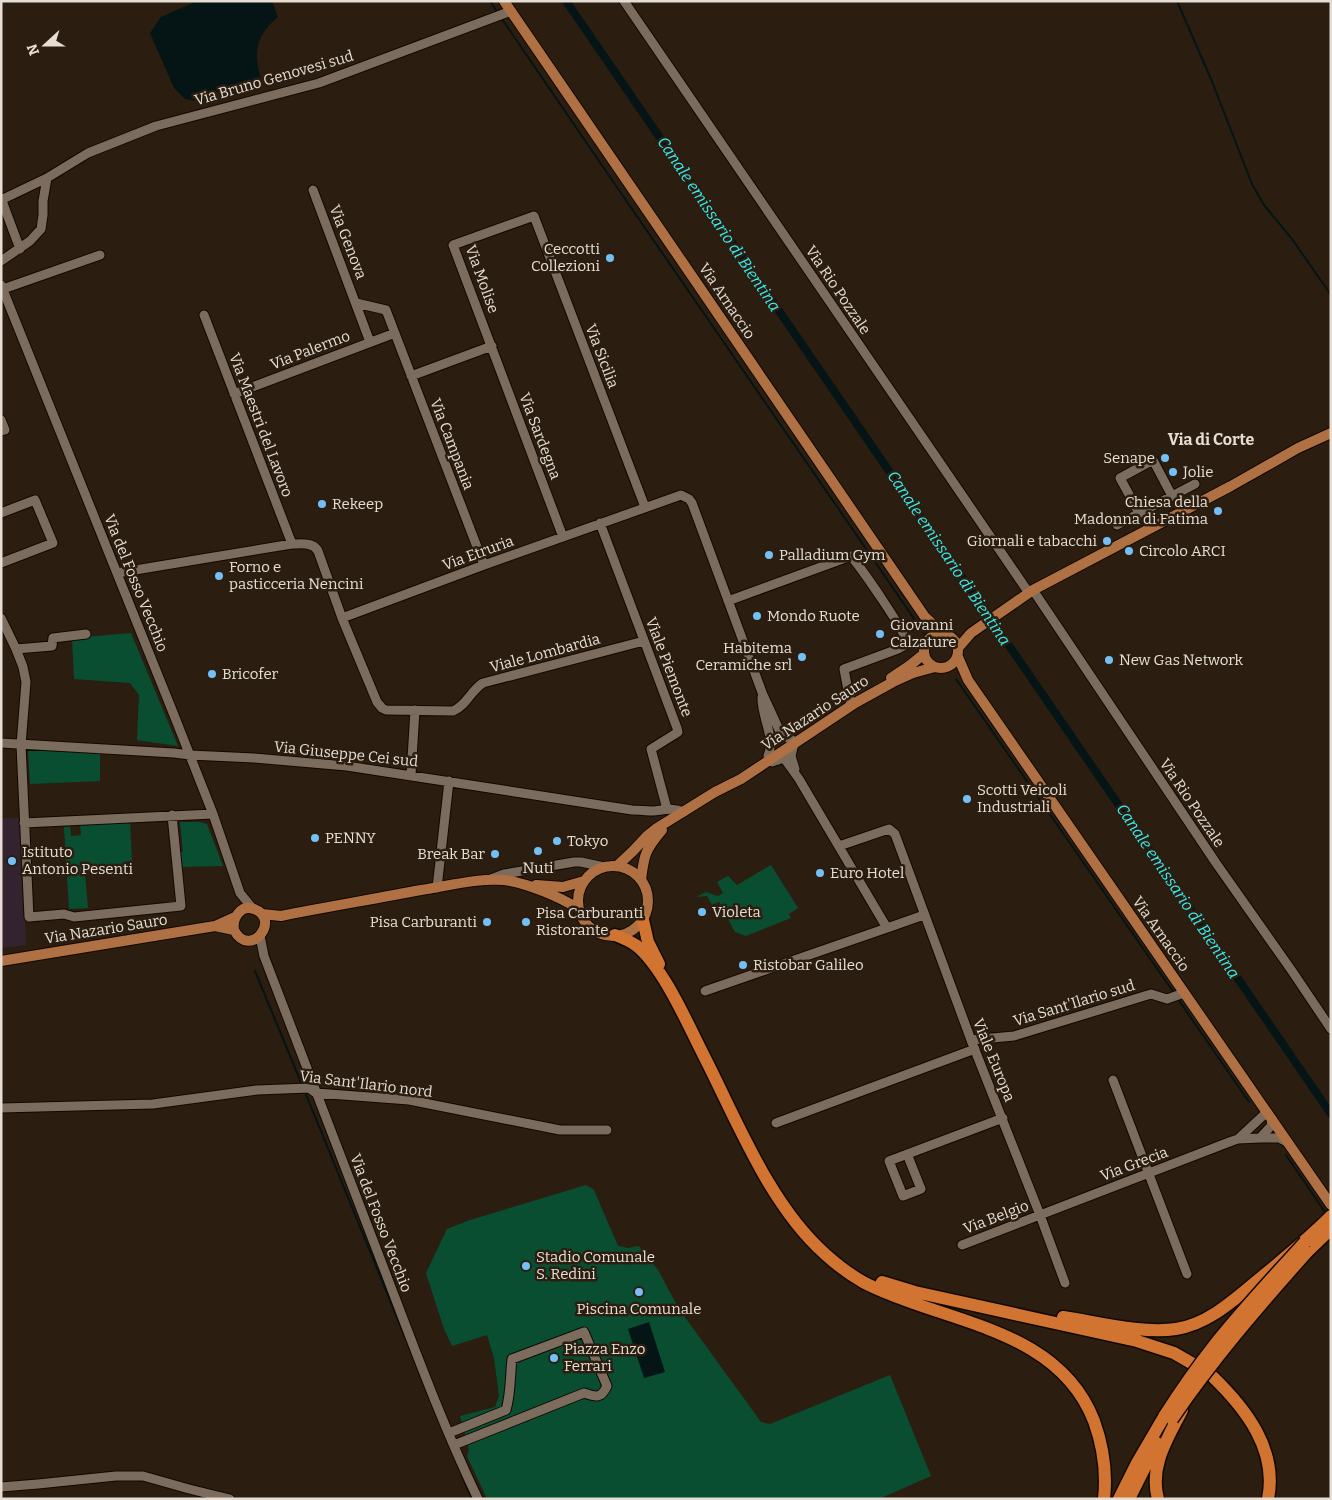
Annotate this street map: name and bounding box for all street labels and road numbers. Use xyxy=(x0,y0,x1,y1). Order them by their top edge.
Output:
street label: Via Bruno Genovesi sud xyxy=(192,47,356,109)
street label: Via Genova xyxy=(326,202,370,282)
street label: Via Rio Pozzale xyxy=(802,242,874,338)
street label: Via Molise xyxy=(461,243,503,315)
street label: Via Arnaccio xyxy=(695,260,759,342)
street label: Via Sicilia xyxy=(582,322,622,390)
street label: Via Palermo xyxy=(268,327,352,373)
street label: Via Maestri del Lavoro xyxy=(225,350,297,500)
street label: Via Sardegna xyxy=(515,390,565,482)
street label: Via Campania xyxy=(426,396,478,492)
street label: Via del Fosso Vecchio xyxy=(100,512,172,654)
street label: Via Etruria xyxy=(440,532,516,574)
street label: Viale Piemonte xyxy=(642,615,696,719)
street label: Viale Lombardia xyxy=(488,630,602,676)
street label: Via Nazario Sauro xyxy=(758,672,872,754)
street label: Via Giuseppe Cei sud xyxy=(273,737,419,771)
street label: Via Rio Pozzale xyxy=(1156,755,1228,851)
street label: Via Arnaccio xyxy=(1128,893,1194,975)
street label: Via Nazario Sauro xyxy=(43,910,169,948)
street label: Via Sant'Ilario sud xyxy=(1011,976,1137,1030)
street label: Viale Europa xyxy=(969,1016,1019,1104)
street label: Via Sant'Ilario nord xyxy=(298,1067,434,1101)
street label: Via Grecia xyxy=(1098,1143,1170,1185)
street label: Via del Fosso Vecchio xyxy=(346,1151,416,1295)
street label: Via Belgio xyxy=(961,1196,1031,1238)

